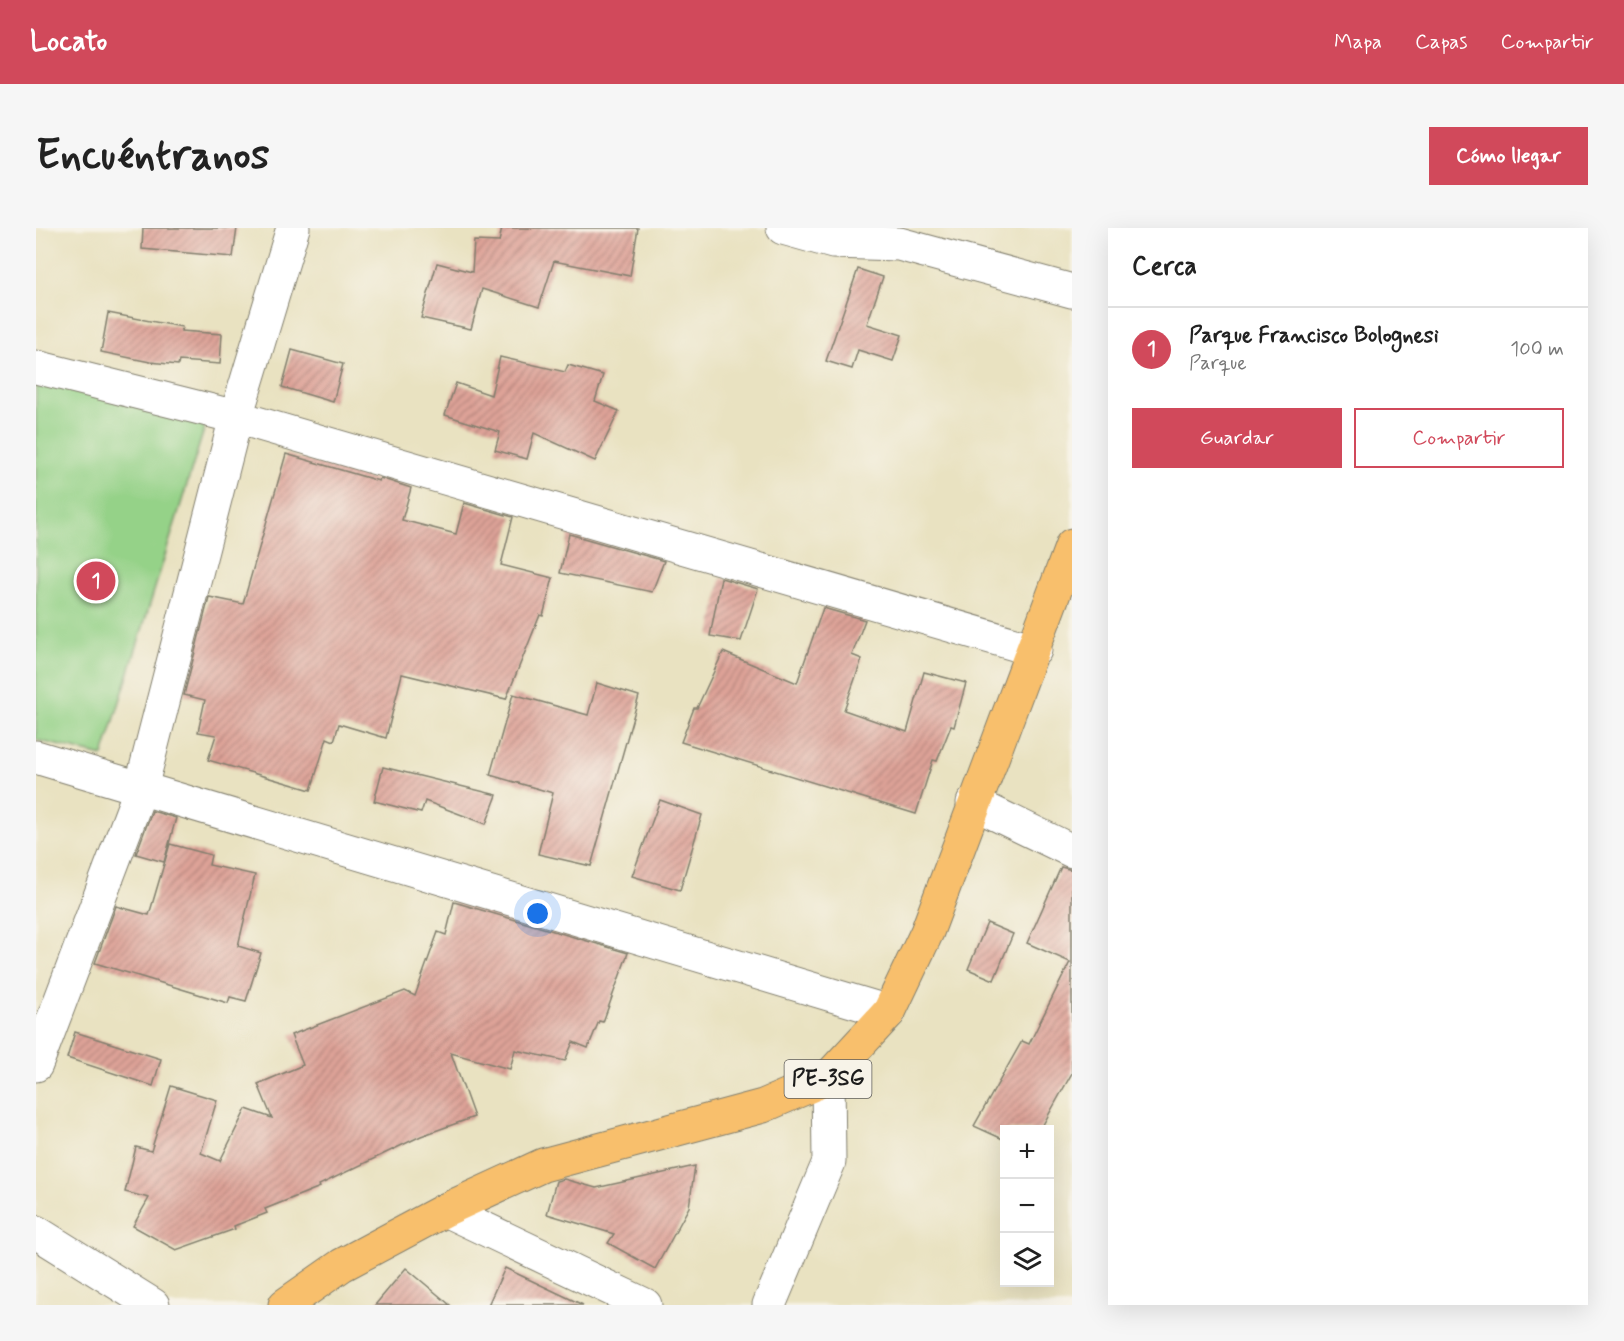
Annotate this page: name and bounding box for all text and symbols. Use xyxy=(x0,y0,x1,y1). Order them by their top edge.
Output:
text: Locato xyxy=(30,24,107,61)
text: Mapa xyxy=(1334,28,1382,56)
text: Capas xyxy=(1415,28,1468,56)
text: Compartir xyxy=(1501,28,1594,56)
button: Cómo llegar xyxy=(1429,127,1588,185)
text: Encuéntranos xyxy=(36,129,269,184)
text: Cerca xyxy=(1132,250,1197,284)
text: Parque Francisco Bolognesi xyxy=(1189,322,1439,350)
text: 1 xyxy=(1147,336,1156,363)
text: 100 m xyxy=(1510,336,1564,363)
text: Parque xyxy=(1189,350,1247,377)
button: Guardar xyxy=(1132,408,1342,468)
button: Compartir xyxy=(1354,408,1564,468)
pin: 1 xyxy=(76,558,116,604)
your location xyxy=(523,899,552,928)
road number: PE-3SG xyxy=(784,1060,872,1098)
map controls xyxy=(1000,1125,1054,1287)
button: + xyxy=(1000,1125,1054,1179)
button: − xyxy=(1000,1179,1054,1233)
button: layers xyxy=(1000,1233,1054,1287)

